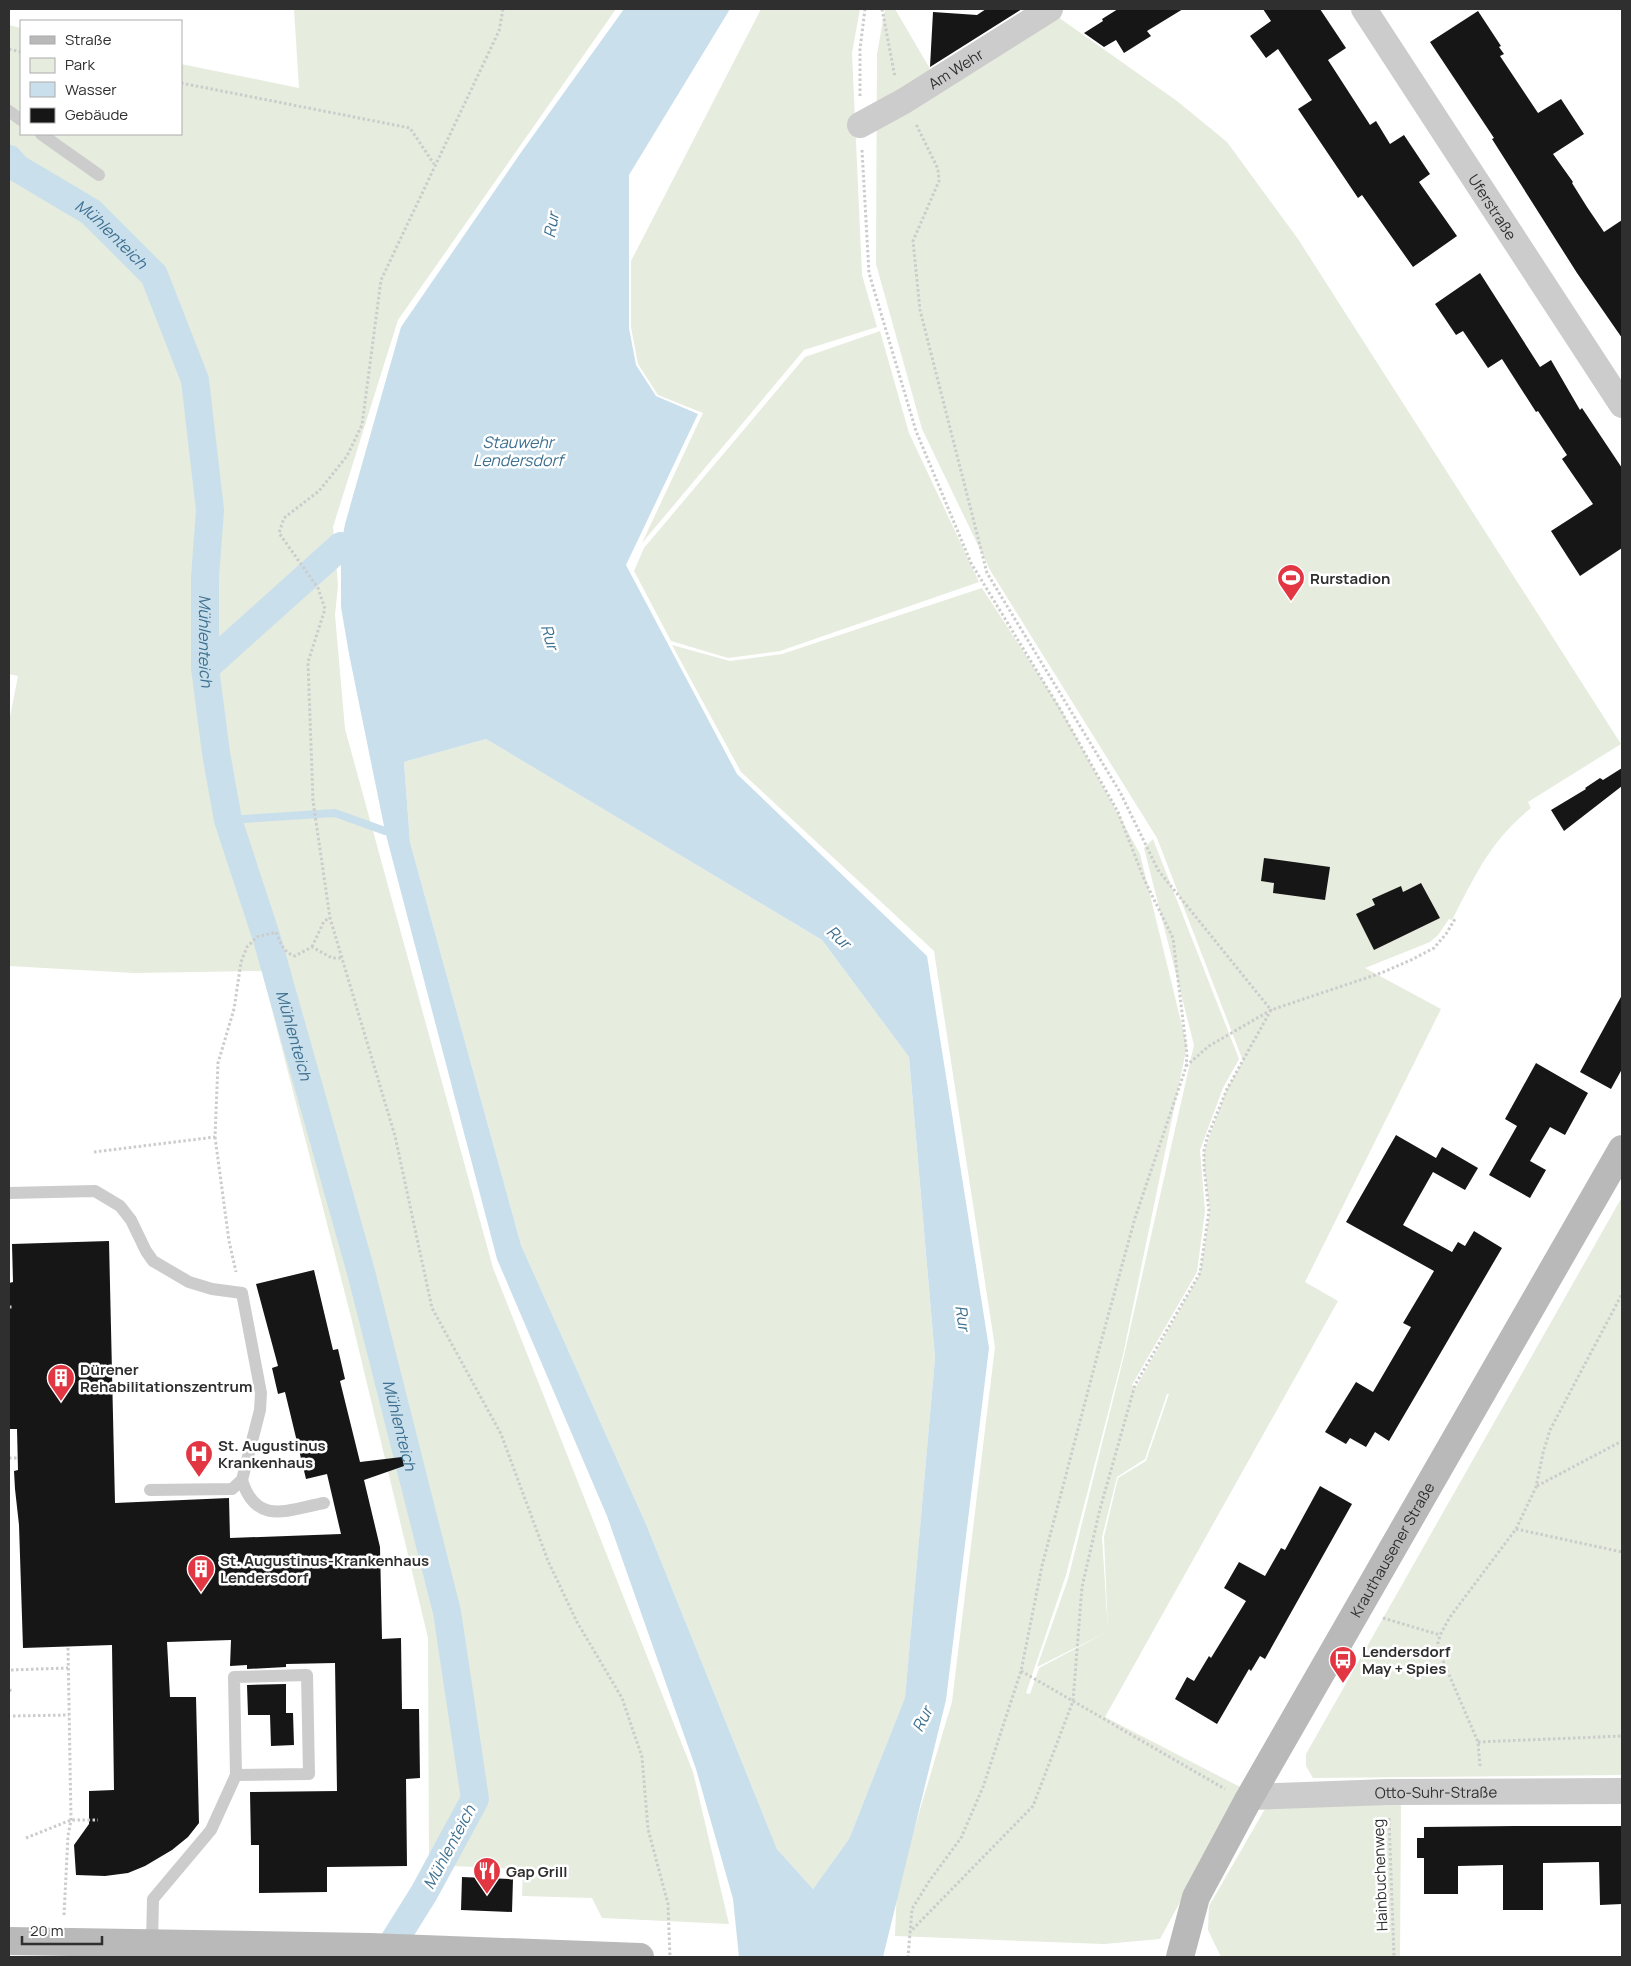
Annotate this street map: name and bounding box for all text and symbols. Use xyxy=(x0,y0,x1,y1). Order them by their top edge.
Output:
legend xyxy=(20,20,182,135)
text: Straße xyxy=(65,29,112,50)
street label: Am Wehr xyxy=(924,43,988,94)
text: Park xyxy=(65,54,95,75)
text: Wasser xyxy=(65,79,117,100)
text: Gebäude xyxy=(65,104,128,125)
street label: Uferstraße xyxy=(1464,170,1522,244)
water label: Mühlenteich xyxy=(71,194,153,274)
water label: Rur xyxy=(538,208,564,239)
water label: Stauwehr Lendersdorf xyxy=(473,431,566,471)
sports icon: Rurstadion xyxy=(1276,563,1306,602)
place label: Rurstadion xyxy=(1310,568,1390,589)
water label: Mühlenteich xyxy=(194,595,218,689)
water label: Rur xyxy=(536,622,565,654)
water label: Rur xyxy=(822,920,857,955)
water label: Mühlenteich xyxy=(271,988,317,1083)
water label: Rur xyxy=(950,1304,976,1334)
place label: Dürener Rehabilitationszentrum xyxy=(80,1359,252,1397)
building icon: Dürener Rehabilitationszentrum xyxy=(46,1363,76,1402)
water label: Mühlenteich xyxy=(378,1378,422,1473)
place label: St. Augustinus Krankenhaus xyxy=(218,1435,326,1473)
hospital icon: St. Augustinus Krankenhaus xyxy=(184,1439,214,1478)
street label: Krauthausener Straße xyxy=(1345,1478,1439,1621)
place label: St. Augustinus-Krankenhaus Lendersdorf xyxy=(220,1550,429,1588)
building icon: St. Augustinus-Krankenhaus Lendersdorf xyxy=(186,1554,216,1593)
place label: Lendersdorf May + Spies xyxy=(1362,1641,1451,1679)
bus stop icon: Lendersdorf May + Spies xyxy=(1328,1645,1358,1684)
water label: Rur xyxy=(907,1701,938,1735)
street label: Otto-Suhr-Straße xyxy=(1374,1781,1497,1803)
water label: Mühlenteich xyxy=(418,1801,481,1893)
street label: Hainbuchenweg xyxy=(1368,1819,1392,1931)
restaurant icon: Gap Grill xyxy=(472,1856,502,1895)
place label: Gap Grill xyxy=(506,1861,567,1882)
scale bar xyxy=(22,1914,102,1946)
text: 20 m xyxy=(30,1920,63,1941)

